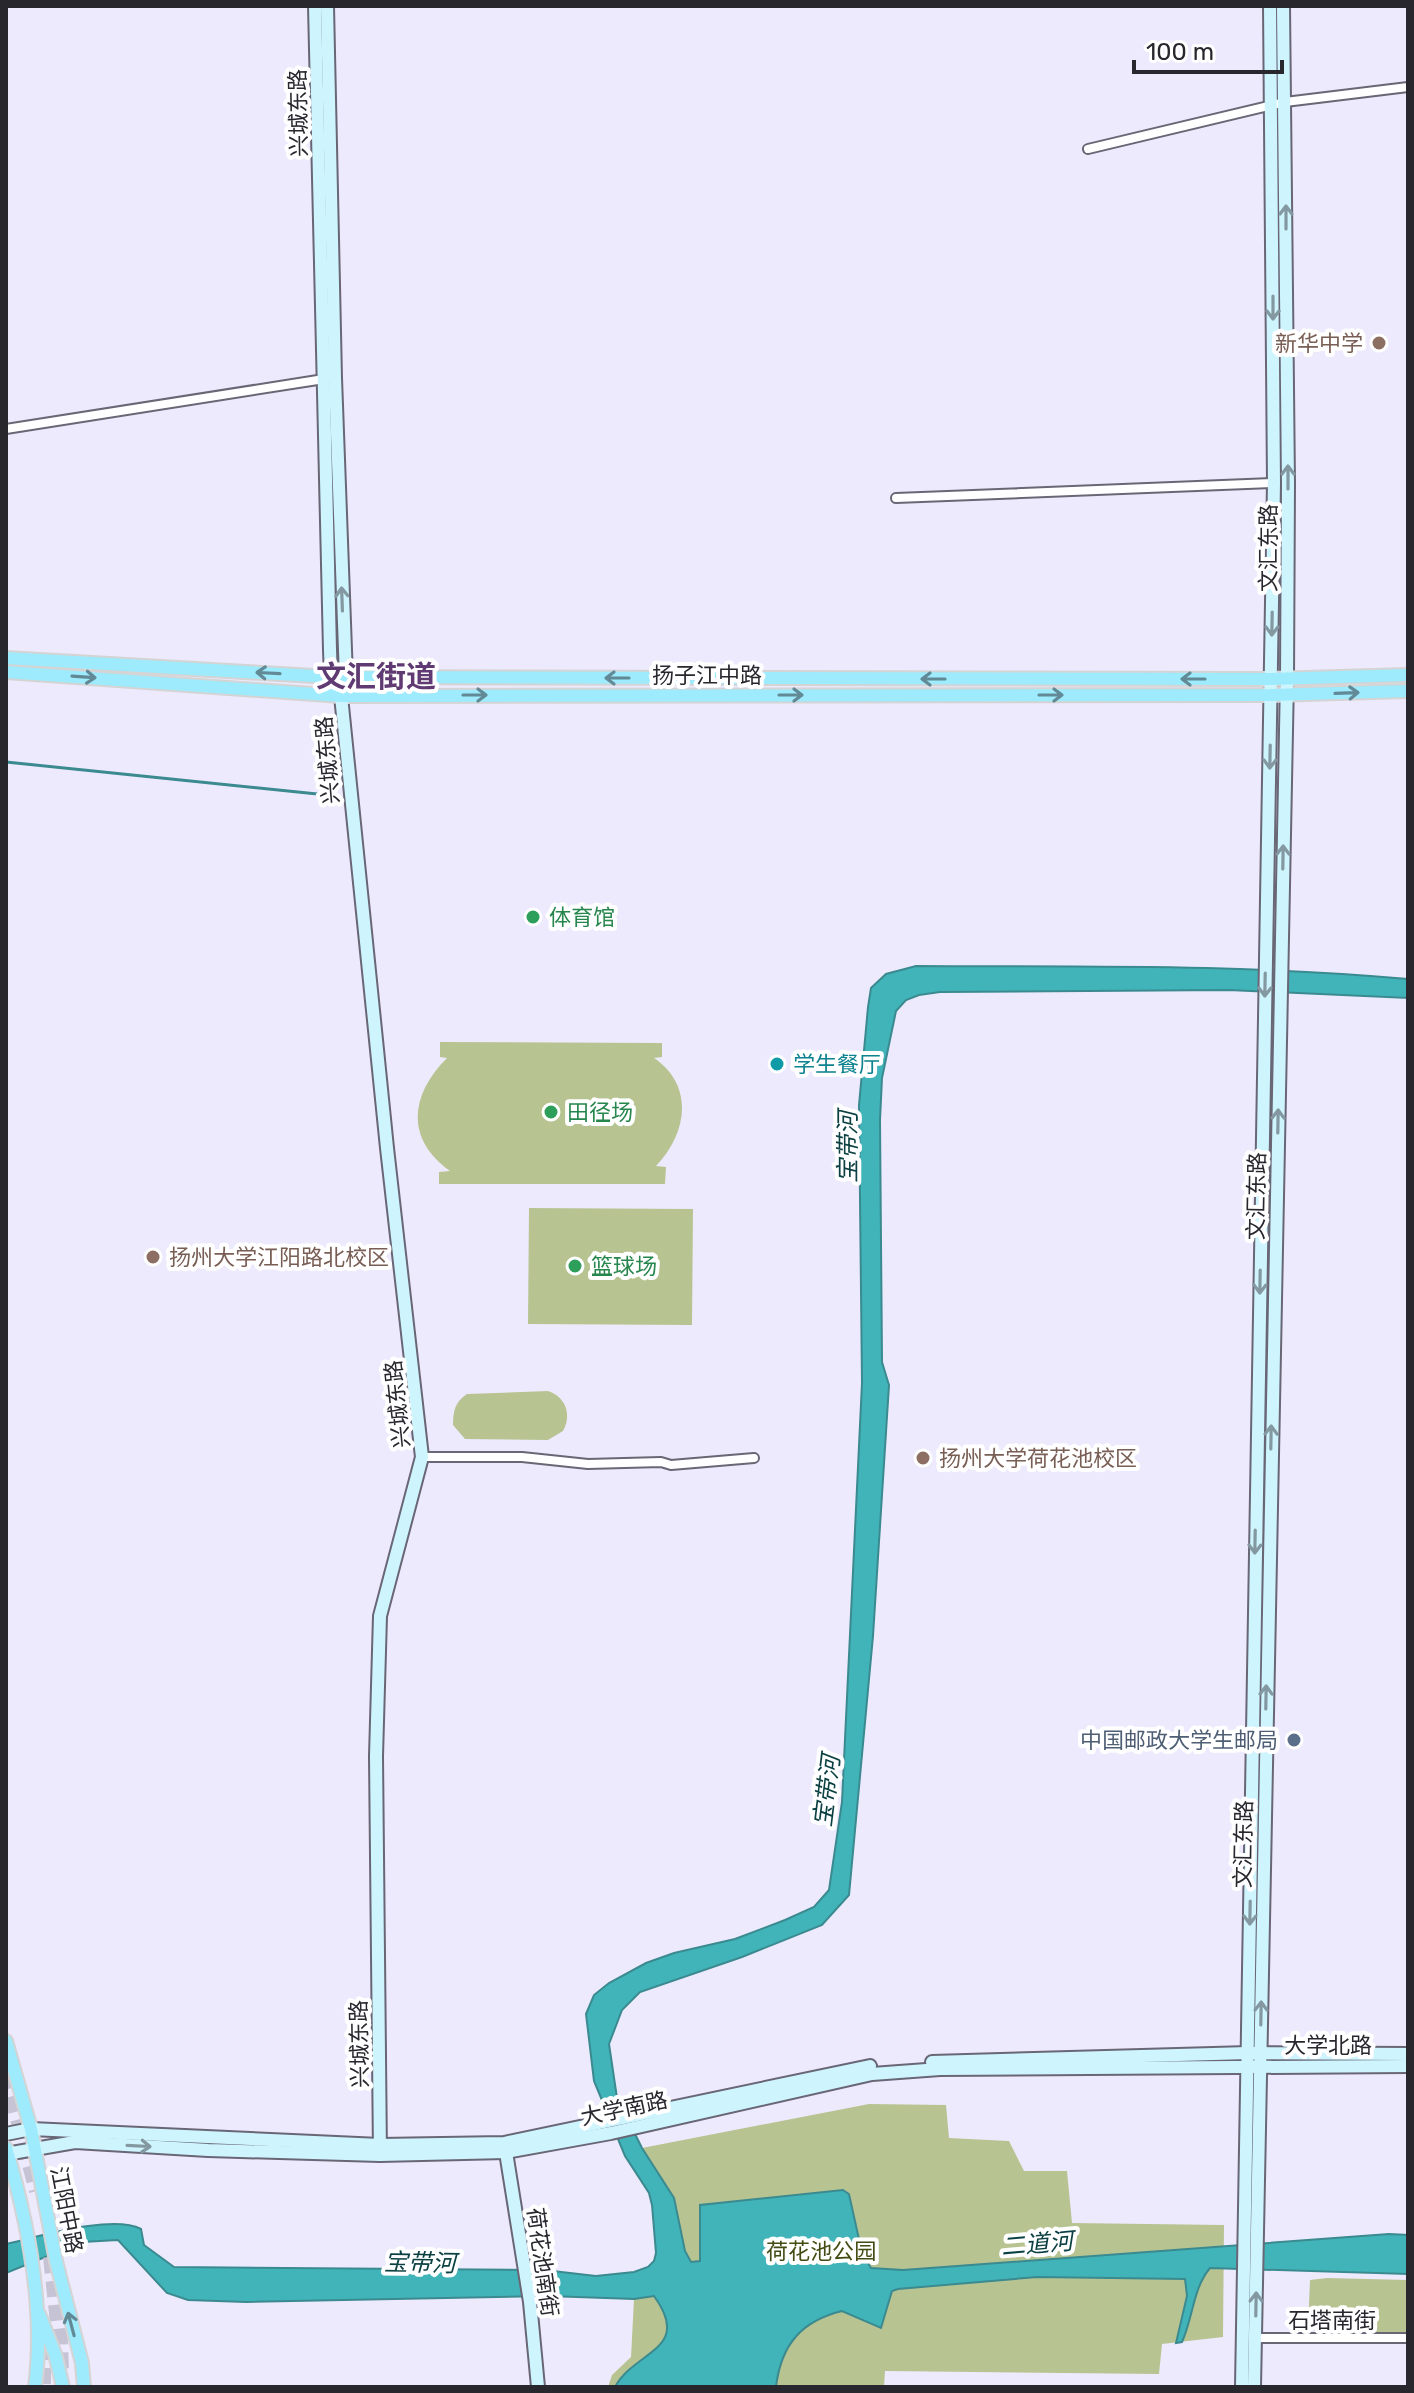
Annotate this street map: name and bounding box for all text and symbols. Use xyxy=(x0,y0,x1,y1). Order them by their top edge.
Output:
scale bar xyxy=(1134,24,1282,74)
text: 100 m xyxy=(1146,38,1214,66)
street label: 兴城东路 xyxy=(284,69,313,157)
one-way arrow xyxy=(1278,204,1294,231)
one-way arrow xyxy=(1265,294,1281,321)
place label: 新华中学 xyxy=(1275,330,1363,357)
marker: 新华中学 xyxy=(1370,334,1388,352)
one-way arrow xyxy=(1280,464,1296,491)
street label: 文汇东路 xyxy=(1255,504,1282,592)
one-way arrow xyxy=(334,586,349,613)
one-way arrow xyxy=(1264,610,1280,637)
district label: 文汇街道 xyxy=(316,659,436,695)
street label: 扬子江中路 xyxy=(652,662,762,689)
one-way arrow xyxy=(255,666,282,681)
one-way arrow xyxy=(70,670,97,685)
one-way arrow xyxy=(604,670,631,686)
one-way arrow xyxy=(920,671,947,687)
one-way arrow xyxy=(1180,671,1207,687)
one-way arrow xyxy=(1333,685,1360,701)
one-way arrow xyxy=(461,687,488,703)
one-way arrow xyxy=(777,687,804,703)
one-way arrow xyxy=(1037,687,1064,703)
street label: 兴城东路 xyxy=(310,715,345,805)
one-way arrow xyxy=(1262,743,1277,770)
one-way arrow xyxy=(1275,844,1291,871)
place label: 体育馆 xyxy=(549,904,615,931)
marker: 体育馆 xyxy=(524,908,542,926)
one-way arrow xyxy=(1258,971,1273,998)
place label: 学生餐厅 xyxy=(793,1051,881,1078)
marker: 学生餐厅 xyxy=(768,1055,786,1073)
place label: 田径场 xyxy=(567,1099,633,1126)
marker: 田径场 xyxy=(542,1103,560,1121)
water label: 宝带河 xyxy=(834,1107,862,1183)
one-way arrow xyxy=(1270,1108,1285,1135)
street label: 文汇东路 xyxy=(1242,1152,1271,1240)
place label: 扬州大学江阳路北校区 xyxy=(169,1244,389,1271)
marker: 扬州大学江阳路北校区 xyxy=(144,1248,162,1266)
place label: 篮球场 xyxy=(591,1253,657,1280)
marker: 篮球场 xyxy=(566,1257,584,1275)
one-way arrow xyxy=(1252,1268,1268,1295)
street label: 兴城东路 xyxy=(379,1359,416,1449)
one-way arrow xyxy=(1263,1424,1279,1451)
place label: 扬州大学荷花池校区 xyxy=(939,1445,1137,1472)
marker: 扬州大学荷花池校区 xyxy=(914,1449,932,1467)
one-way arrow xyxy=(1247,1528,1263,1555)
one-way arrow xyxy=(1258,1684,1274,1711)
place label: 中国邮政大学生邮局 xyxy=(1080,1727,1278,1754)
marker: 中国邮政大学生邮局 xyxy=(1285,1731,1303,1749)
water label: 宝带河 xyxy=(809,1750,846,1828)
street label: 文汇东路 xyxy=(1229,1800,1258,1888)
one-way arrow xyxy=(1242,1899,1258,1926)
street label: 兴城东路 xyxy=(345,2000,374,2088)
one-way arrow xyxy=(1253,2000,1269,2027)
street label: 大学北路 xyxy=(1284,2032,1372,2059)
street label: 大学南路 xyxy=(578,2086,670,2131)
one-way arrow xyxy=(125,2139,152,2154)
street label: 江阳中路 xyxy=(45,2164,88,2256)
street label: 荷花池南街 xyxy=(521,2206,564,2318)
water label: 二道河 xyxy=(1000,2227,1078,2261)
park label: 荷花池公园 xyxy=(766,2238,876,2265)
water label: 宝带河 xyxy=(384,2248,460,2278)
one-way arrow xyxy=(1248,2291,1264,2318)
street label: 石塔南街 xyxy=(1288,2307,1376,2334)
one-way arrow xyxy=(63,2311,78,2337)

